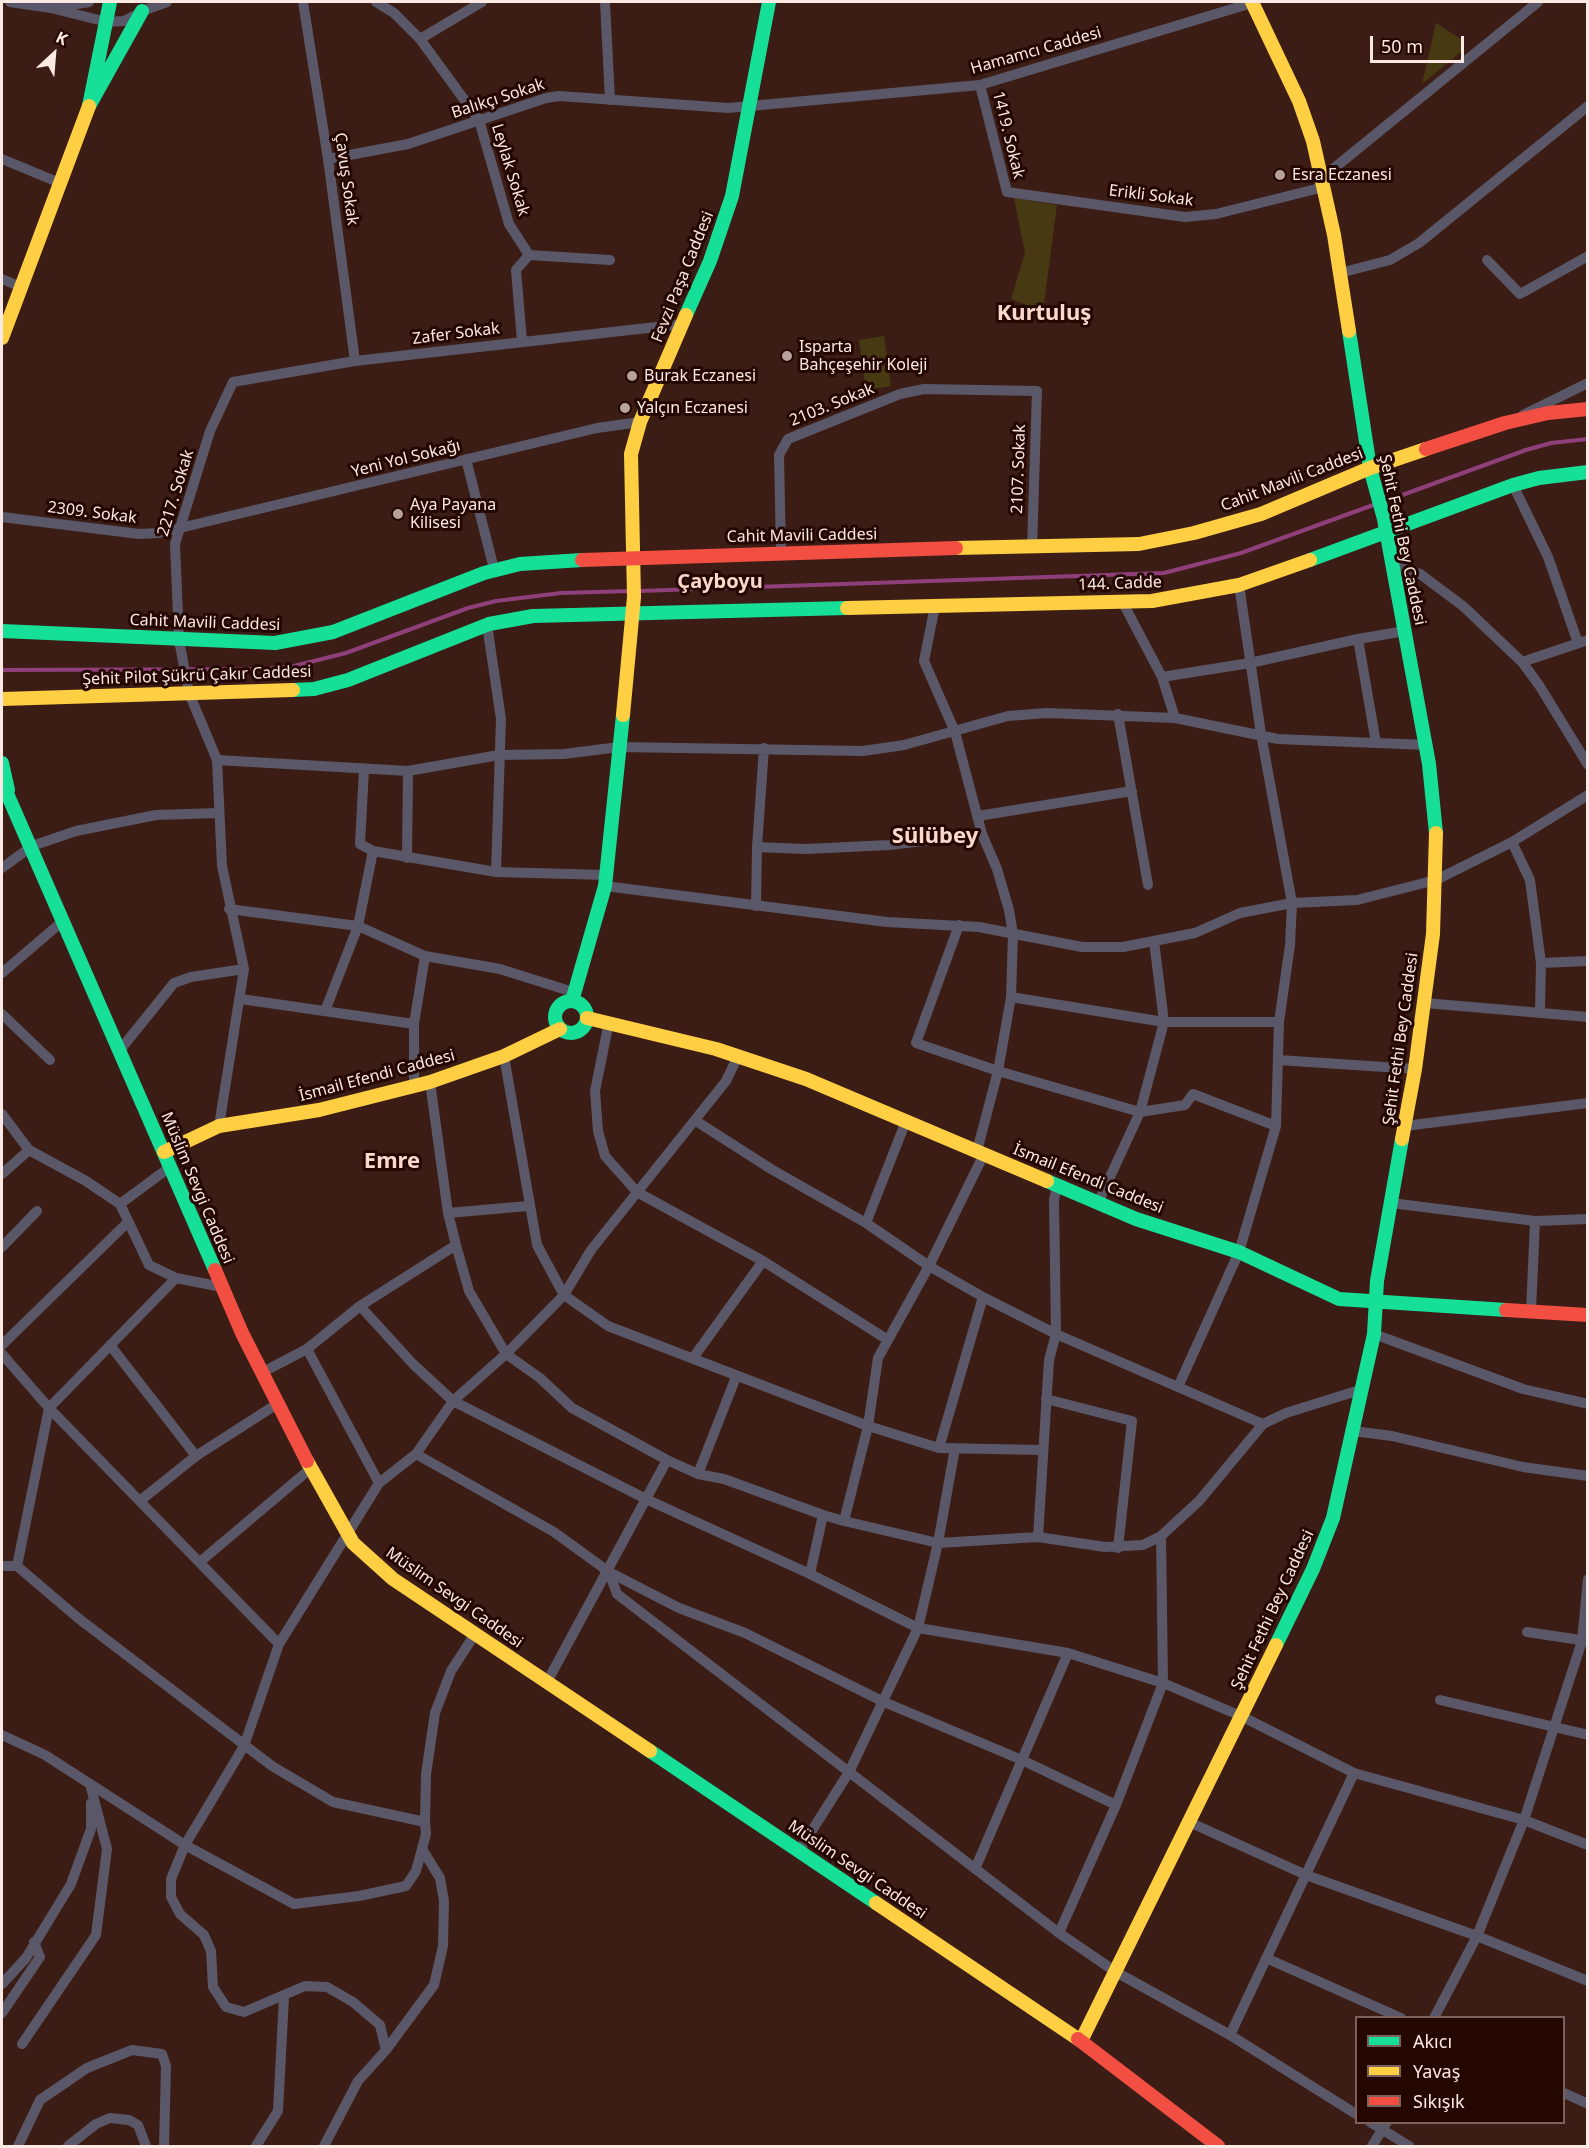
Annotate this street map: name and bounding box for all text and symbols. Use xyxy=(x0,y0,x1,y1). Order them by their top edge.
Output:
street label: Hamamcı Caddesi xyxy=(968,23,1104,79)
north arrow xyxy=(24,24,84,84)
scale bar xyxy=(1373,24,1468,62)
text: K xyxy=(52,26,71,50)
text: 50 m xyxy=(1381,34,1423,58)
street label: Balıkçı Sokak xyxy=(449,75,547,123)
street label: 1419. Sokak xyxy=(988,89,1028,181)
street label: Leylak Sokak xyxy=(487,121,533,219)
street label: Çavuş Sokak xyxy=(330,131,362,227)
place label: Esra Eczanesi xyxy=(1292,165,1392,185)
marker: Esra Eczanesi xyxy=(1273,168,1287,182)
street label: Erikli Sokak xyxy=(1108,181,1194,211)
street label: Fevzi Paşa Caddesi xyxy=(648,209,718,345)
district label: Kurtuluş xyxy=(997,301,1091,327)
street label: Zafer Sokak xyxy=(411,319,501,349)
place label: Isparta Bahçeşehir Koleji xyxy=(799,337,927,375)
marker: Isparta Bahçeşehir Koleji xyxy=(780,349,794,363)
place label: Burak Eczanesi xyxy=(644,366,756,386)
marker: Burak Eczanesi xyxy=(625,369,639,383)
street label: 2103. Sokak xyxy=(787,379,877,431)
place label: Yalçın Eczanesi xyxy=(637,398,748,418)
marker: Yalçın Eczanesi xyxy=(618,401,632,415)
street label: 2107. Sokak xyxy=(1008,424,1030,514)
street label: Yeni Yol Sokağı xyxy=(350,436,462,482)
street label: Cahit Mavili Caddesi xyxy=(1218,444,1366,516)
street label: 2217. Sokak xyxy=(154,447,198,539)
street label: Şehit Fethi Bey Caddesi xyxy=(1375,453,1429,627)
place label: Aya Payana Kilisesi xyxy=(410,495,496,533)
street label: 2309. Sokak xyxy=(46,498,138,528)
marker: Aya Payana Kilisesi xyxy=(391,507,405,521)
street label: Cahit Mavili Caddesi xyxy=(726,525,878,547)
district label: Çayboyu xyxy=(677,570,763,594)
street label: 144. Cadde xyxy=(1078,573,1162,595)
street label: Cahit Mavili Caddesi xyxy=(129,611,281,635)
street label: Şehit Pilot Şükrü Çakır Caddesi xyxy=(82,662,312,690)
district label: Sülübey xyxy=(892,824,978,850)
street label: Şehit Fethi Bey Caddesi xyxy=(1379,951,1423,1127)
street label: İsmail Efendi Caddesi xyxy=(297,1046,457,1106)
street label: Müslim Sevgi Caddesi xyxy=(156,1109,238,1267)
street label: İsmail Efendi Caddesi xyxy=(1010,1140,1166,1218)
district label: Emre xyxy=(364,1149,420,1175)
street label: Şehit Fethi Bey Caddesi xyxy=(1228,1527,1318,1693)
street label: Müslim Sevgi Caddesi xyxy=(382,1543,526,1653)
street label: Müslim Sevgi Caddesi xyxy=(784,1817,930,1923)
legend xyxy=(1355,2016,1565,2124)
text: Akıcı xyxy=(1413,2029,1452,2053)
text: Yavaş xyxy=(1413,2059,1460,2083)
text: Sıkışık xyxy=(1413,2089,1465,2113)

